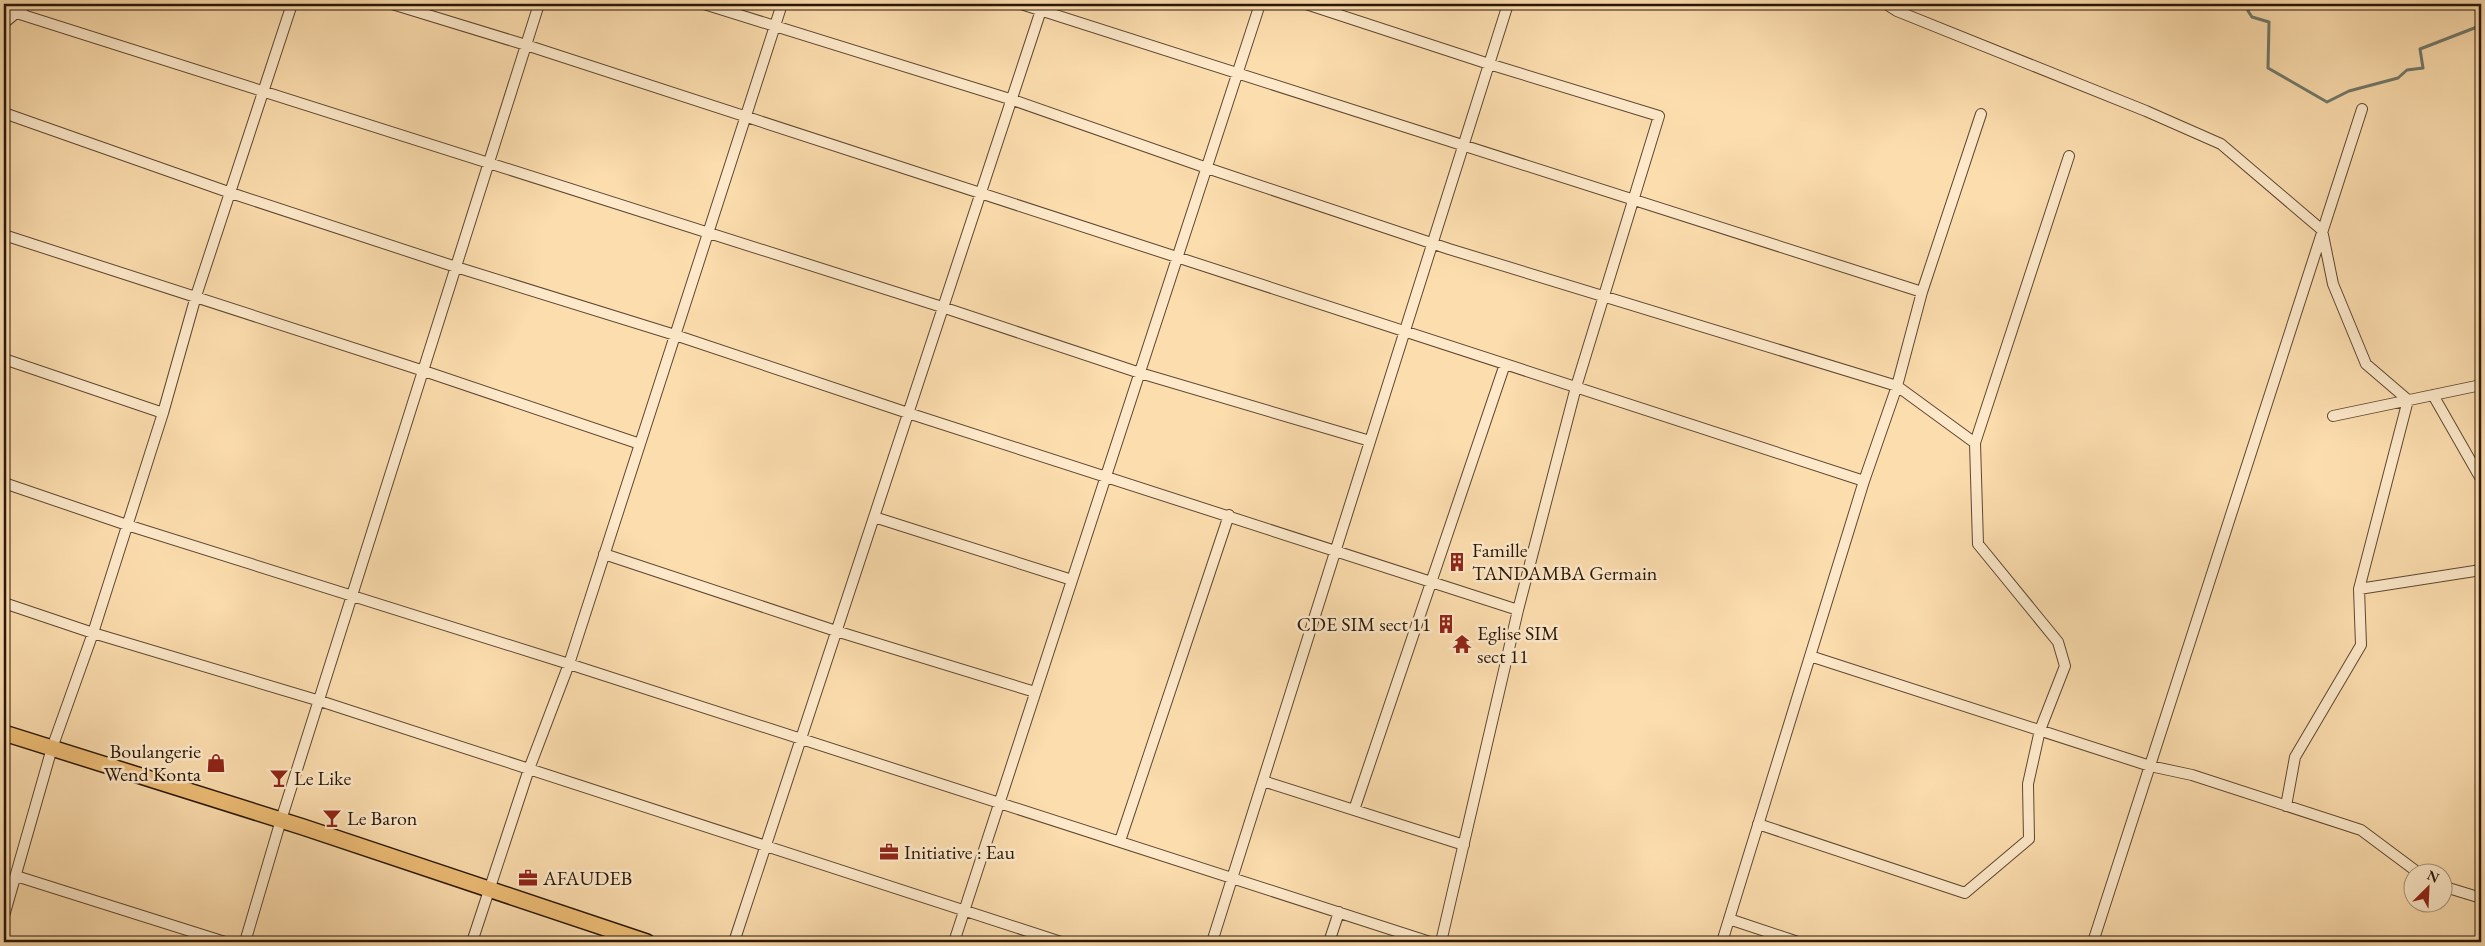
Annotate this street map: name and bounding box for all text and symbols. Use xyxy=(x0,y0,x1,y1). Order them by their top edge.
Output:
place label: Famille TANDAMBA Germain xyxy=(1472,537,1658,586)
building icon: Famille TANDAMBA Germain xyxy=(1446,551,1468,573)
place label: CDE SIM sect 11 xyxy=(1297,611,1431,637)
building icon: CDE SIM sect 11 xyxy=(1435,613,1457,635)
place label: Eglise SIM sect 11 xyxy=(1477,620,1559,669)
temple icon: Eglise SIM sect 11 xyxy=(1451,633,1473,655)
place label: Boulangerie Wend Konta xyxy=(104,738,201,787)
shop icon: Boulangerie Wend Konta xyxy=(205,752,227,774)
place label: Le Like xyxy=(294,765,351,791)
bar icon: Le Like xyxy=(268,767,290,789)
place label: Le Baron xyxy=(347,805,418,831)
bar icon: Le Baron xyxy=(321,807,343,829)
place label: Initiative : Eau xyxy=(904,839,1015,865)
office icon: Initiative : Eau xyxy=(878,841,900,863)
north arrow xyxy=(2402,864,2452,914)
place label: AFAUDEB xyxy=(542,865,632,891)
text: N xyxy=(2424,866,2443,887)
office icon: AFAUDEB xyxy=(517,867,539,889)

